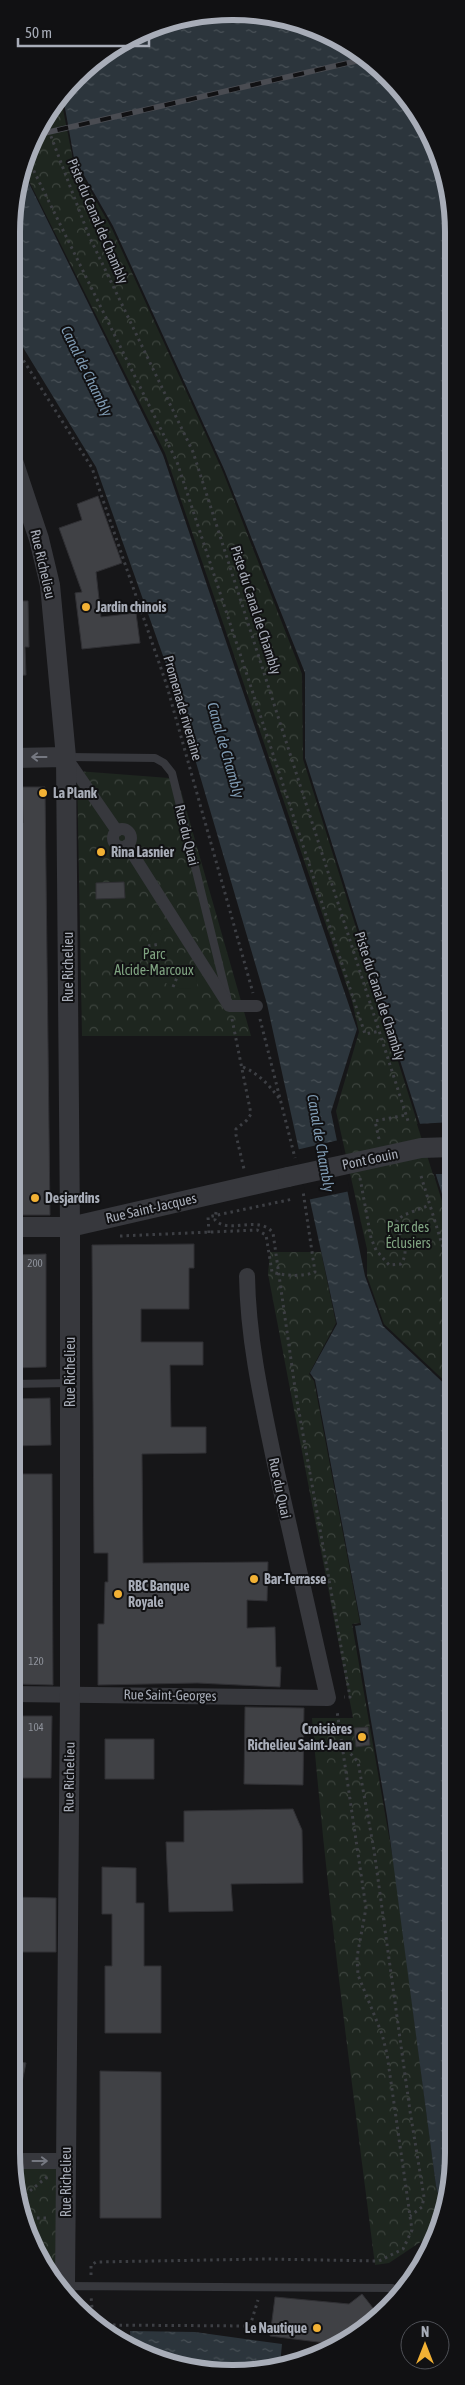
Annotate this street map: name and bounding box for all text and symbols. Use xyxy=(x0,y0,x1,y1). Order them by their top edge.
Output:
scale bar xyxy=(18,15,149,47)
text: 50 m xyxy=(25,24,52,41)
street label: Piste du Canal de Chambly xyxy=(64,156,132,286)
water label: Canal de Chambly xyxy=(58,323,117,420)
street label: Rue Richelieu xyxy=(27,528,59,600)
street label: Piste du Canal de Chambly xyxy=(228,544,284,677)
place label: Jardin chinois xyxy=(95,599,166,615)
marker: Jardin chinois xyxy=(80,601,92,613)
street label: Promenade riveraine xyxy=(160,654,206,762)
water label: Canal de Chambly xyxy=(204,700,248,801)
one-way arrow xyxy=(32,753,48,762)
place label: La Plank xyxy=(53,785,98,801)
marker: La Plank xyxy=(37,787,49,799)
street label: Rue du Quai xyxy=(172,803,202,867)
place label: Rina Lasnier xyxy=(111,844,175,860)
marker: Rina Lasnier xyxy=(95,846,107,858)
street label: Piste du Canal de Chambly xyxy=(352,930,408,1063)
street label: Rue Richelieu xyxy=(60,932,76,1002)
park label: Parc Alcide-Marcoux xyxy=(114,946,194,978)
water label: Canal de Chambly xyxy=(304,1093,338,1194)
street label: Pont Gouin xyxy=(341,1145,399,1173)
place label: Desjardins xyxy=(45,1190,100,1206)
street label: Rue Saint-Jacques xyxy=(104,1190,198,1226)
marker: Desjardins xyxy=(29,1192,41,1204)
park label: Parc des Éclusiers xyxy=(385,1219,431,1251)
house number: 200 xyxy=(27,1257,43,1269)
street label: Rue Richelieu xyxy=(62,1337,78,1407)
street label: Rue du Quai xyxy=(266,1456,294,1520)
place label: Bar-Terrasse xyxy=(264,1571,326,1587)
marker: Bar-Terrasse xyxy=(248,1573,260,1585)
place label: RBC Banque Royale xyxy=(128,1578,190,1610)
marker: RBC Banque Royale xyxy=(112,1588,124,1600)
house number: 120 xyxy=(28,1655,44,1667)
street label: Rue Saint-Georges xyxy=(123,1686,217,1704)
house number: 104 xyxy=(28,1721,44,1733)
place label: Croisières Richelieu Saint-Jean xyxy=(247,1721,352,1753)
marker: Croisières Richelieu Saint-Jean xyxy=(356,1731,368,1743)
street label: Rue Richelieu xyxy=(60,1742,78,1812)
street label: Rue Richelieu xyxy=(58,2147,74,2217)
one-way arrow xyxy=(31,2156,47,2166)
place label: Le Nautique xyxy=(245,2320,307,2336)
north arrow xyxy=(400,2320,450,2370)
marker: Le Nautique xyxy=(311,2322,323,2334)
text: N xyxy=(421,2324,429,2340)

